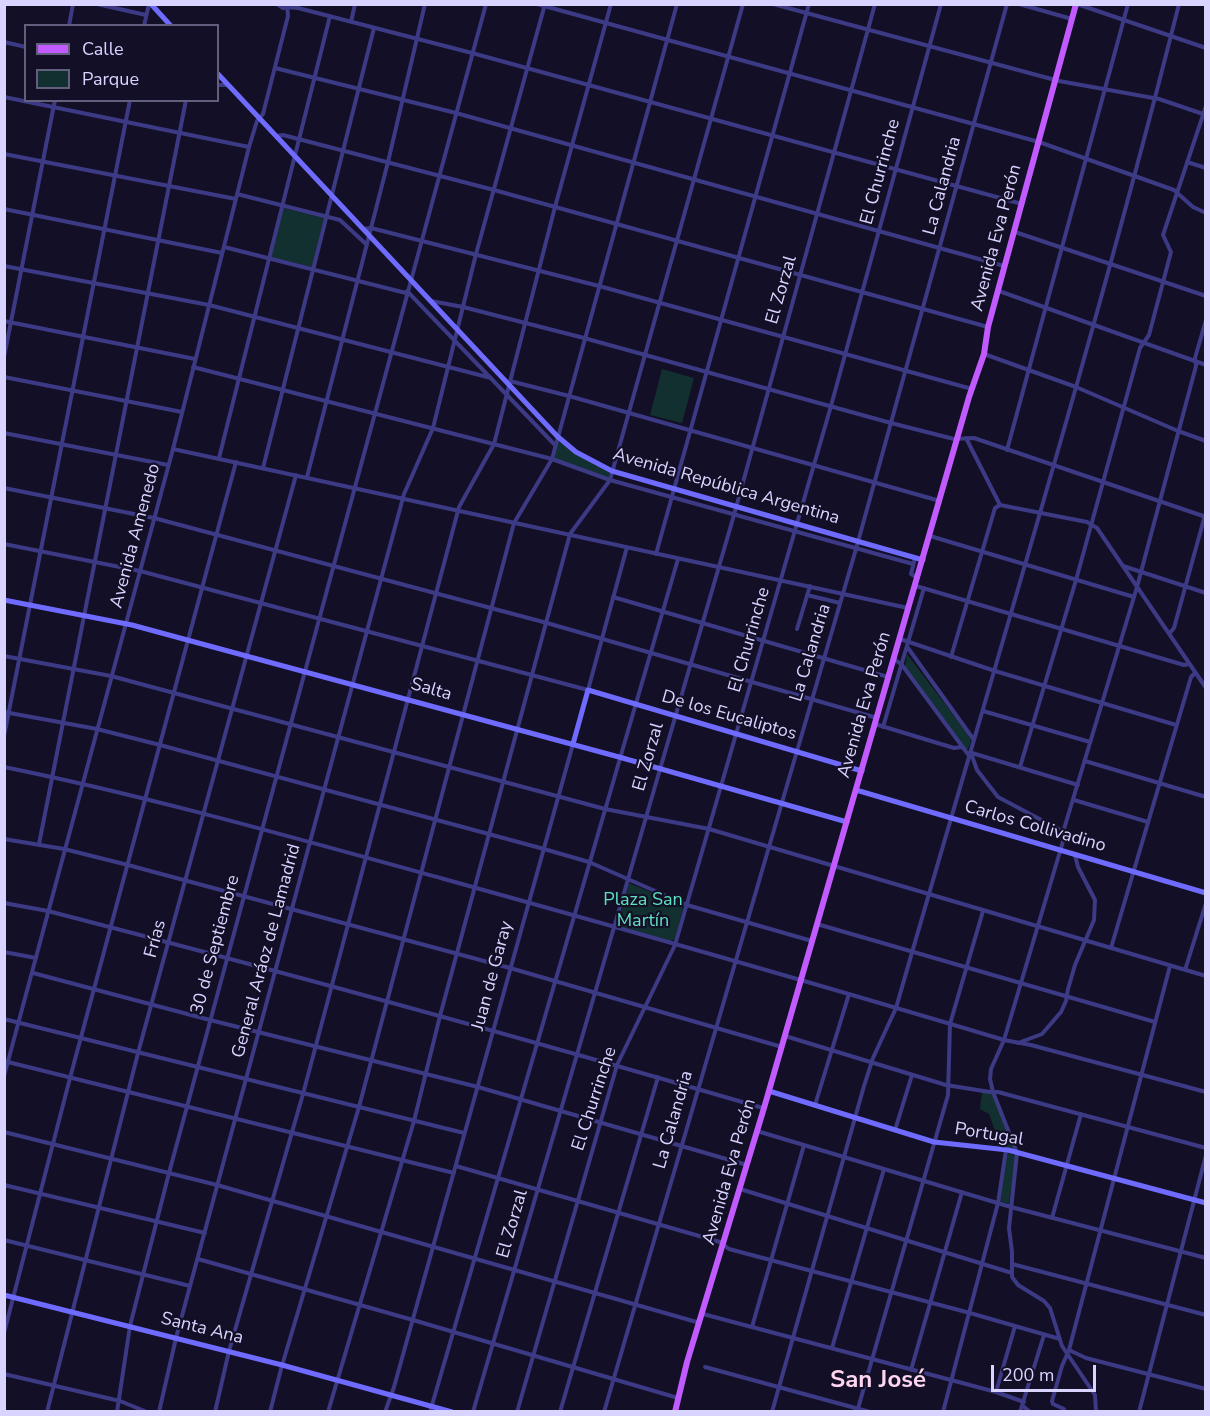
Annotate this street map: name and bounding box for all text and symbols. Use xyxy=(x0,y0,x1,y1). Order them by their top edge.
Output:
legend xyxy=(24,24,219,102)
text: Calle xyxy=(82,37,124,61)
text: Parque xyxy=(82,67,139,91)
street label: El Churrinche xyxy=(857,117,905,227)
street label: La Calandria xyxy=(919,134,967,238)
street label: Avenida Eva Perón xyxy=(967,162,1027,314)
street label: El Zorzal xyxy=(762,253,802,327)
street label: Avenida República Argentina xyxy=(610,444,842,530)
street label: Avenida Amenedo xyxy=(106,461,166,611)
street label: El Churrinche xyxy=(725,585,775,695)
street label: La Calandria xyxy=(786,602,836,704)
street label: Avenida Eva Perón xyxy=(834,629,896,781)
street label: Salta xyxy=(408,674,454,706)
street label: De los Eucaliptos xyxy=(659,686,799,746)
street label: El Zorzal xyxy=(629,720,669,794)
street label: Carlos Collivadino xyxy=(962,796,1108,858)
street label: General Aráoz de Lamadrid xyxy=(228,842,306,1060)
street label: 30 de Septiembre xyxy=(187,873,245,1017)
park label: Plaza San Martín xyxy=(603,890,683,932)
street label: Frías xyxy=(141,918,171,960)
street label: Juan de Garay xyxy=(468,919,518,1033)
street label: El Churrinche xyxy=(568,1044,622,1154)
street label: La Calandria xyxy=(650,1068,698,1172)
street label: Avenida Eva Perón xyxy=(699,1096,761,1248)
street label: Portugal xyxy=(953,1119,1025,1151)
street label: El Zorzal xyxy=(493,1187,533,1261)
street label: Santa Ana xyxy=(159,1308,245,1350)
scale bar xyxy=(994,1353,1099,1391)
text: 200 m xyxy=(1002,1363,1054,1387)
district label: San José xyxy=(830,1367,926,1395)

